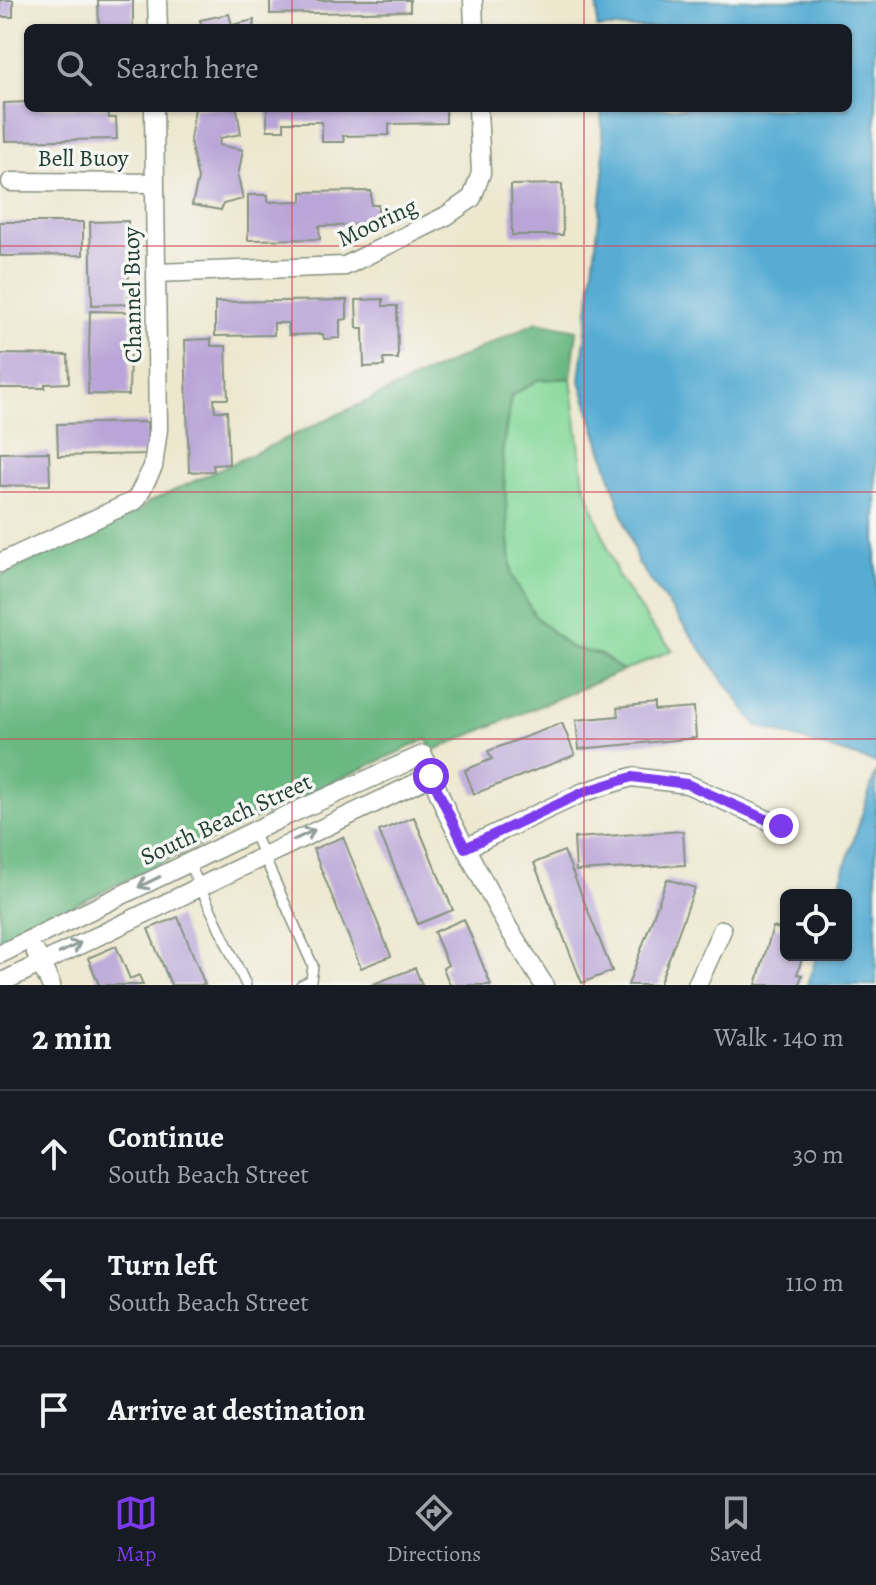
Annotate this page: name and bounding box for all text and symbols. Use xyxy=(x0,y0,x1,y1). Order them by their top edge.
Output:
search box xyxy=(24,24,852,112)
icon: search xyxy=(52,46,96,90)
text: Search here xyxy=(116,48,259,88)
street label: Bell Buoy xyxy=(38,142,129,174)
street label: Mooring xyxy=(332,190,422,254)
street label: Channel Buoy xyxy=(115,226,149,363)
route start xyxy=(413,758,449,794)
street label: South Beach Street xyxy=(135,765,317,873)
route end xyxy=(763,808,799,844)
one-way arrow xyxy=(292,827,316,842)
one-way arrow xyxy=(137,875,161,890)
map controls xyxy=(780,889,852,961)
button: locate xyxy=(780,889,852,961)
one-way arrow xyxy=(58,940,82,955)
text: 2 min xyxy=(32,1014,112,1061)
text: Walk · 140 m xyxy=(714,1020,844,1055)
text: Continue xyxy=(108,1117,224,1157)
icon: ahead xyxy=(32,1132,76,1176)
text: 30 m xyxy=(793,1137,844,1172)
text: South Beach Street xyxy=(108,1157,309,1192)
text: Turn left xyxy=(108,1245,217,1285)
icon: left xyxy=(32,1260,76,1304)
text: 110 m xyxy=(786,1265,844,1300)
text: South Beach Street xyxy=(108,1285,309,1320)
icon: arrive xyxy=(32,1388,76,1432)
text: Arrive at destination xyxy=(108,1390,365,1430)
tab: Map xyxy=(114,1491,158,1569)
tab: Directions xyxy=(387,1491,481,1569)
tab: Saved xyxy=(710,1491,762,1569)

